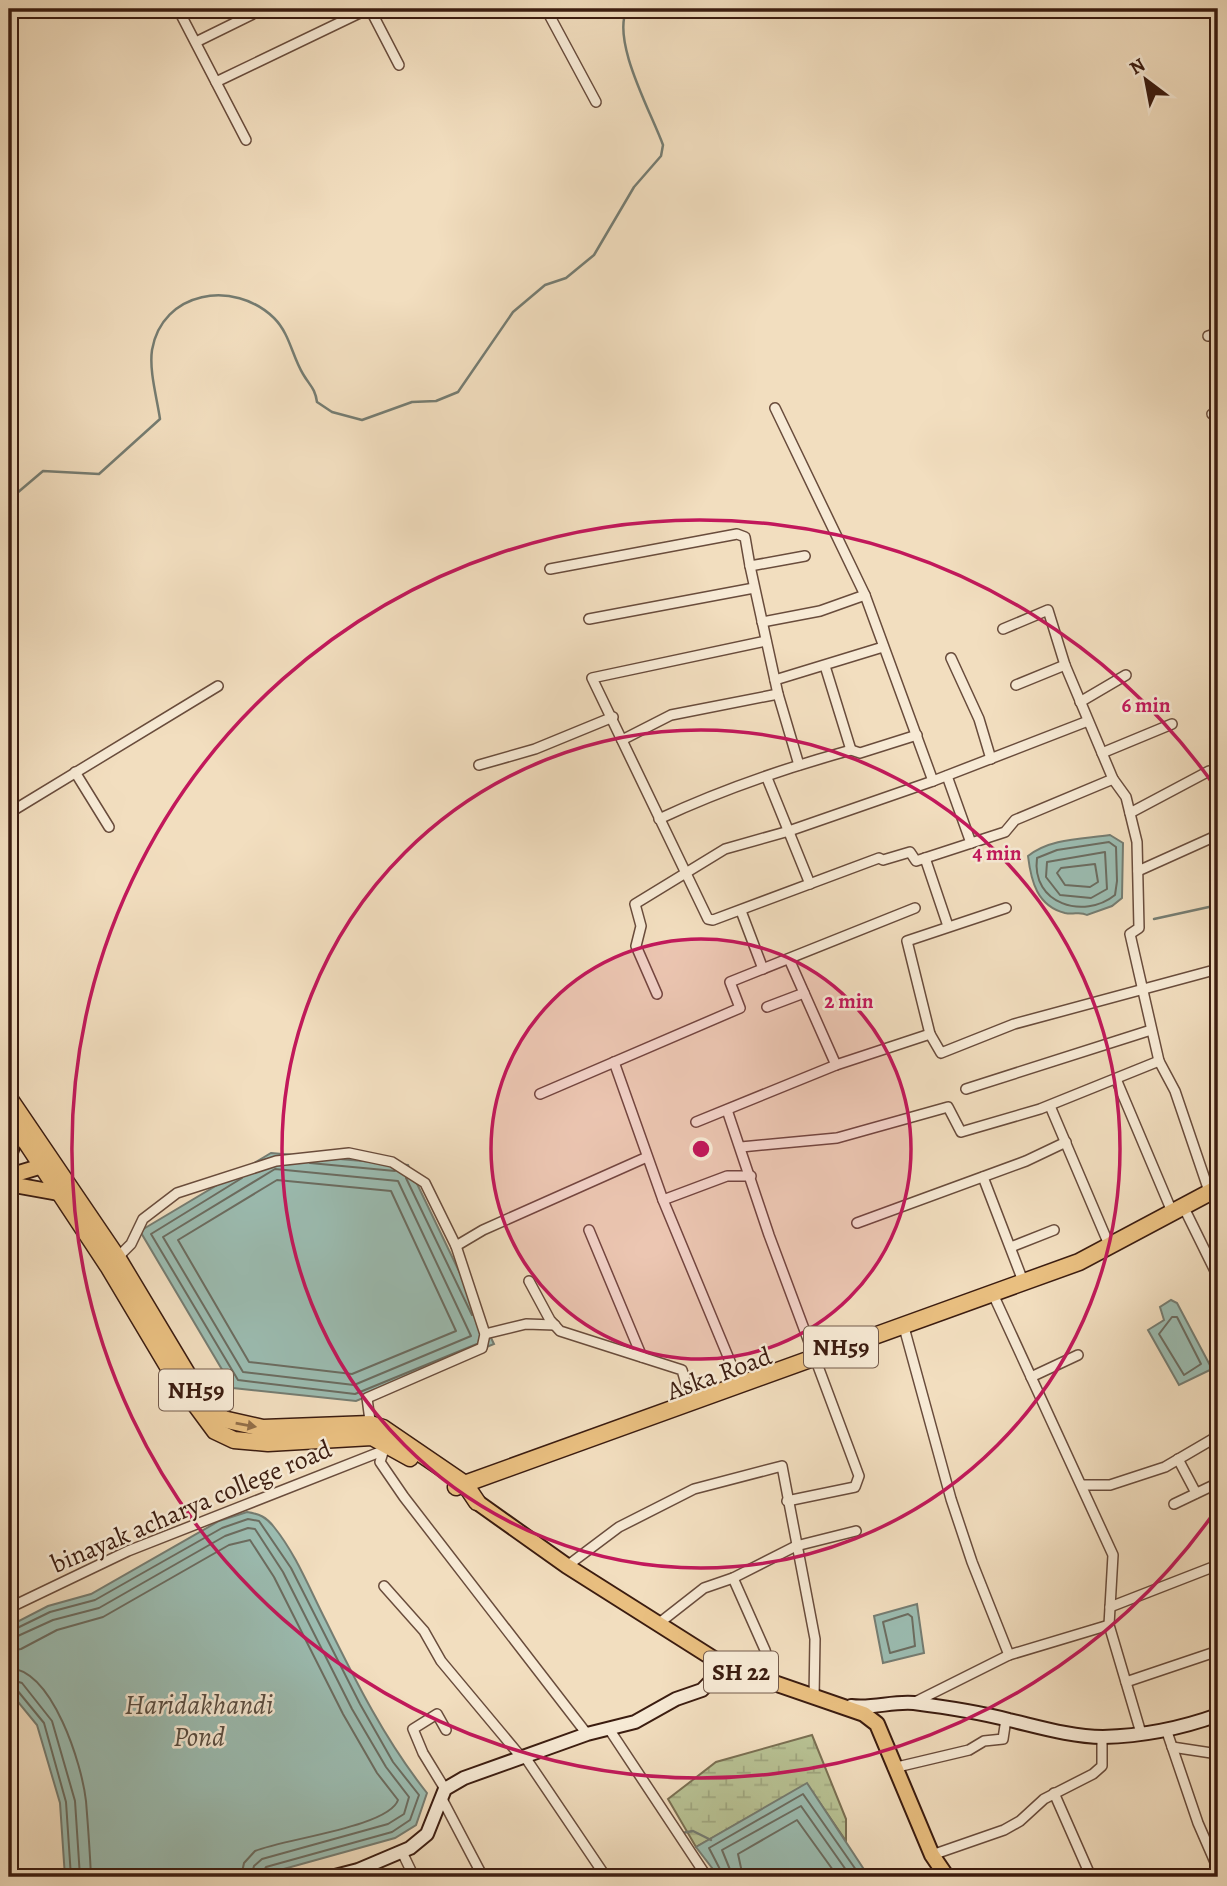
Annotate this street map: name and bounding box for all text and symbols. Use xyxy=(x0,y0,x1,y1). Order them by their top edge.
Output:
north arrow xyxy=(1112,46,1182,116)
text: N xyxy=(1125,52,1150,81)
text: 6 min xyxy=(1122,691,1171,719)
text: 4 min xyxy=(972,839,1022,867)
text: 2 min xyxy=(824,987,874,1015)
centre of rings xyxy=(689,1137,713,1161)
road number: NH59 xyxy=(804,1326,878,1367)
street label: Aska Road xyxy=(661,1338,777,1409)
road number: NH59 xyxy=(159,1370,233,1410)
one-way arrow xyxy=(235,1420,257,1431)
street label: binayak acharya college road xyxy=(45,1431,337,1582)
road number: SH 22 xyxy=(704,1652,778,1692)
water label: Haridakhandi Pond xyxy=(125,1686,273,1756)

